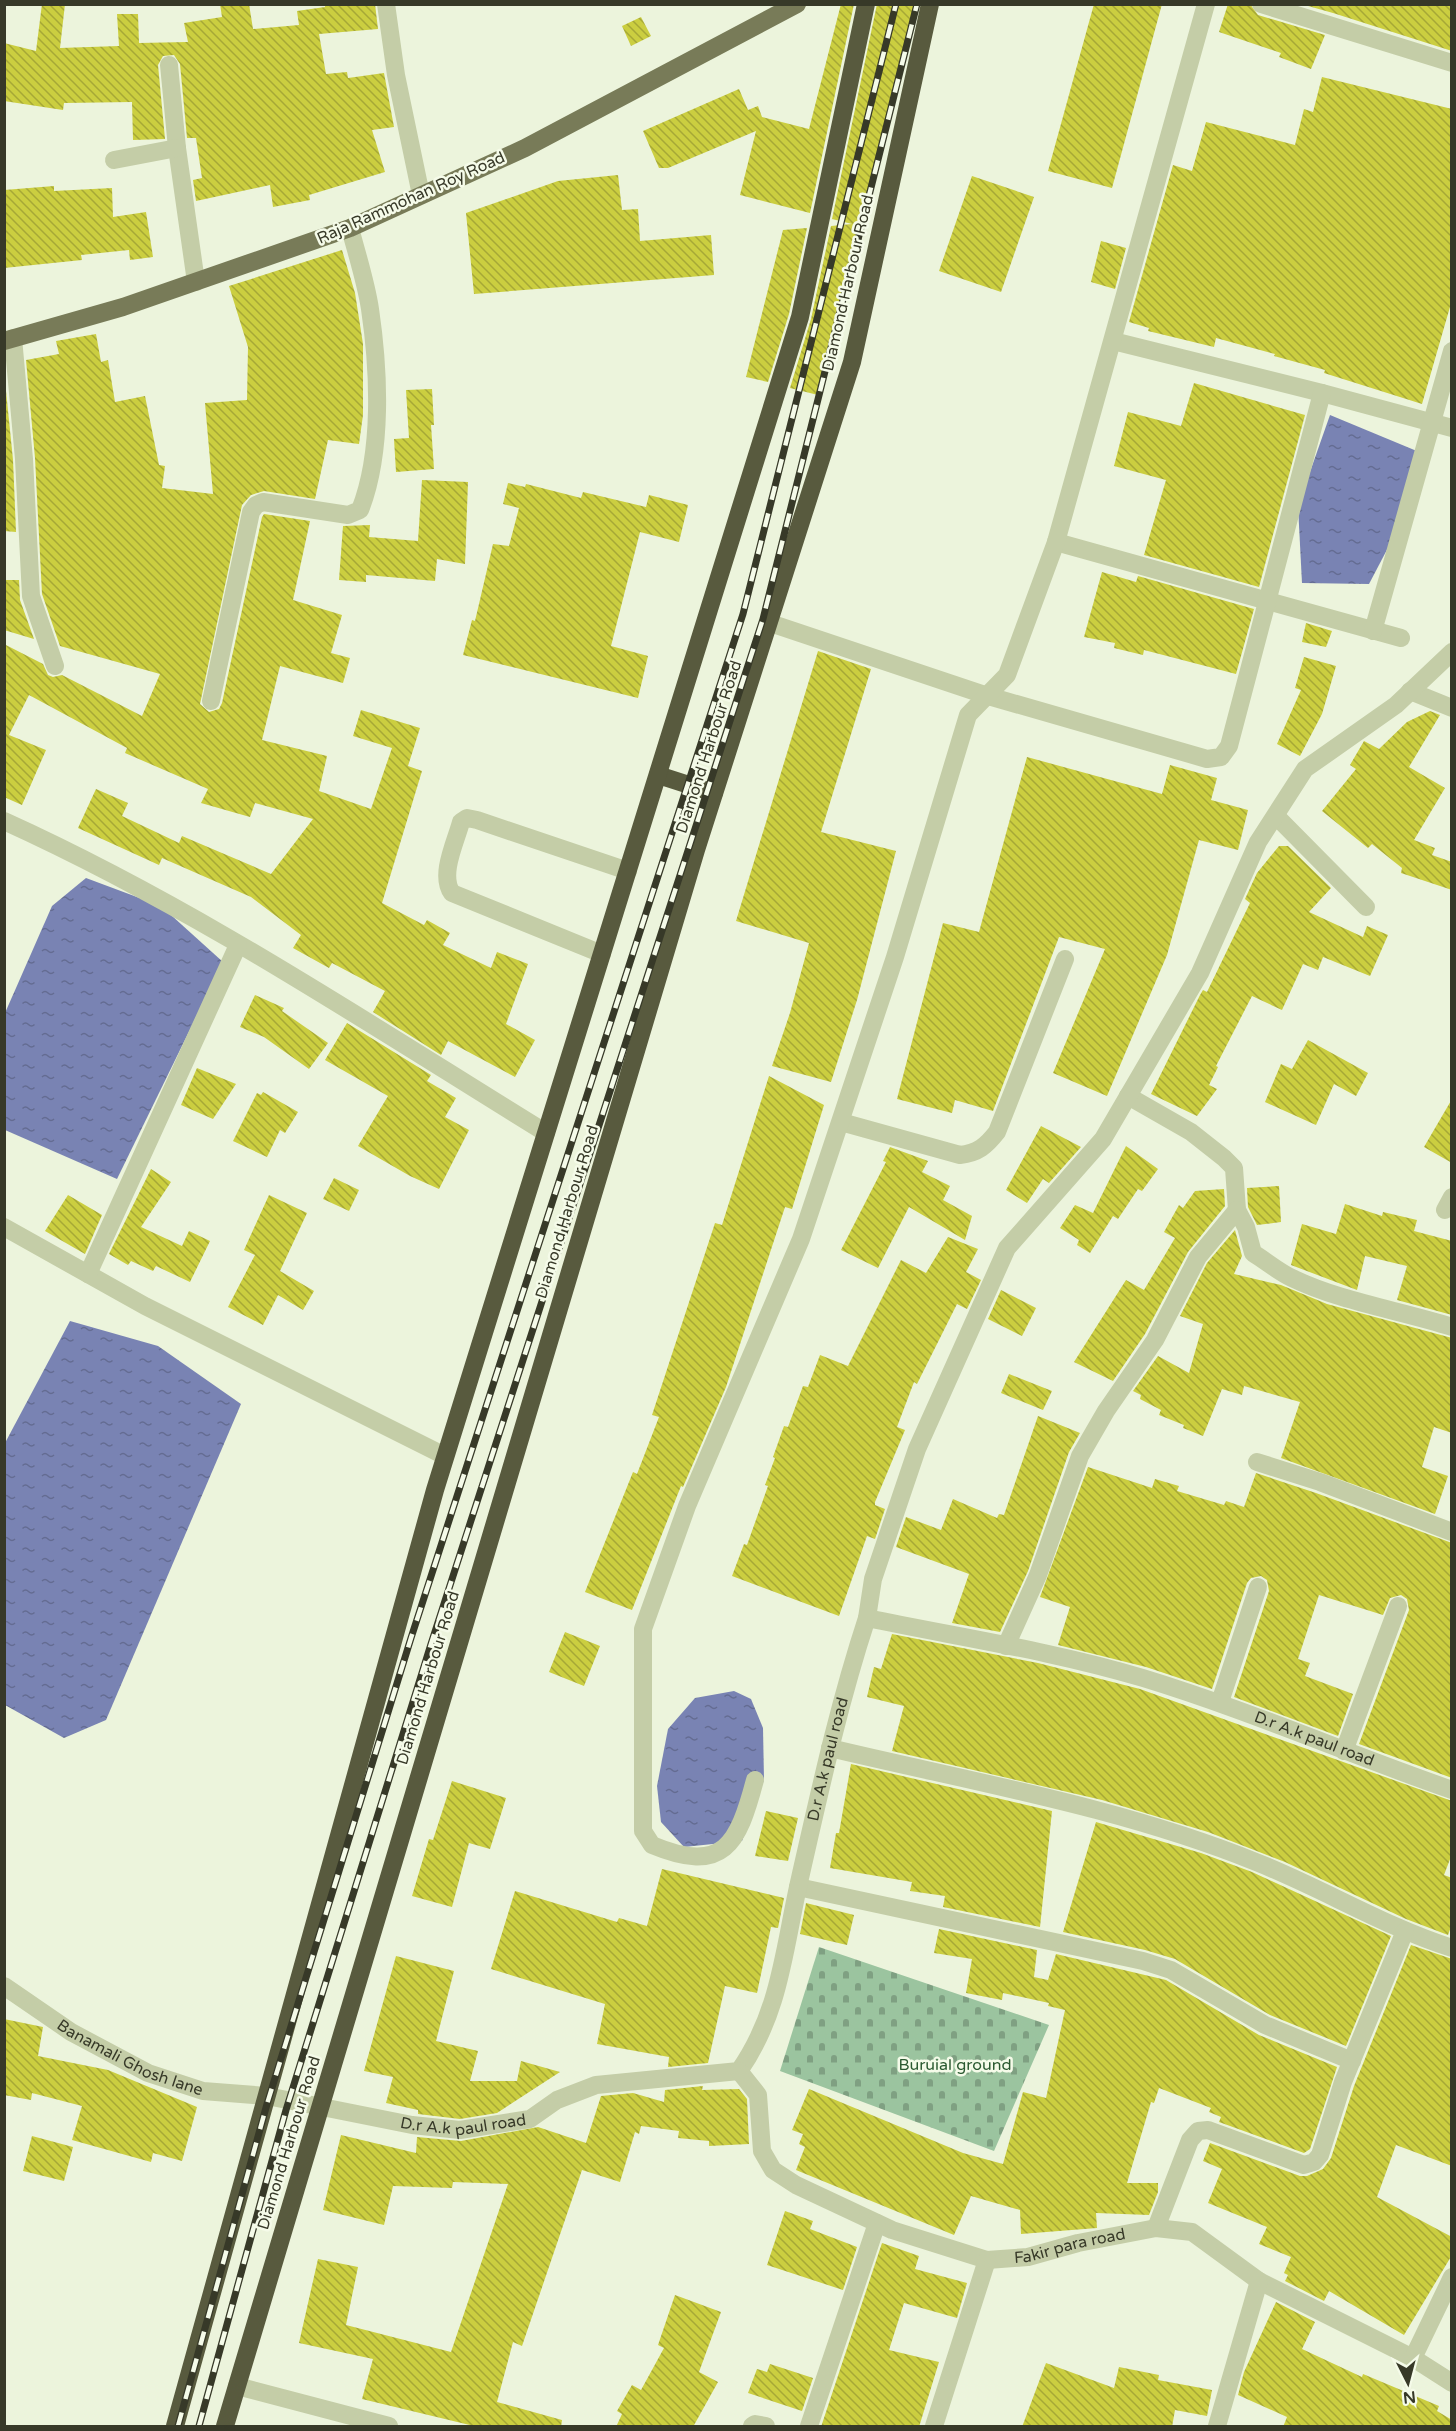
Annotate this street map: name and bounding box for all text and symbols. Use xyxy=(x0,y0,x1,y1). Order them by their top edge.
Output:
street label: Raja Rammohan Roy Road xyxy=(314,147,508,249)
street label: Diamond Harbour Road xyxy=(818,193,878,373)
street label: Diamond Harbour Road xyxy=(672,658,746,836)
street label: Diamond Harbour Road xyxy=(531,1123,603,1301)
street label: Diamond Harbour Road xyxy=(392,1589,464,1767)
street label: D.r A.k paul road xyxy=(803,1695,853,1823)
street label: D.r A.k paul road xyxy=(1251,1707,1377,1771)
street label: Banamali Ghosh lane xyxy=(53,2015,206,2100)
street label: Diamond Harbour Road xyxy=(253,2054,325,2232)
park label: Buruial ground xyxy=(898,2055,1012,2075)
street label: D.r A.k paul road xyxy=(398,2110,527,2141)
street label: Fakir para road xyxy=(1014,2224,1127,2268)
north arrow xyxy=(1378,2353,1438,2413)
text: N xyxy=(1402,2386,1417,2408)

